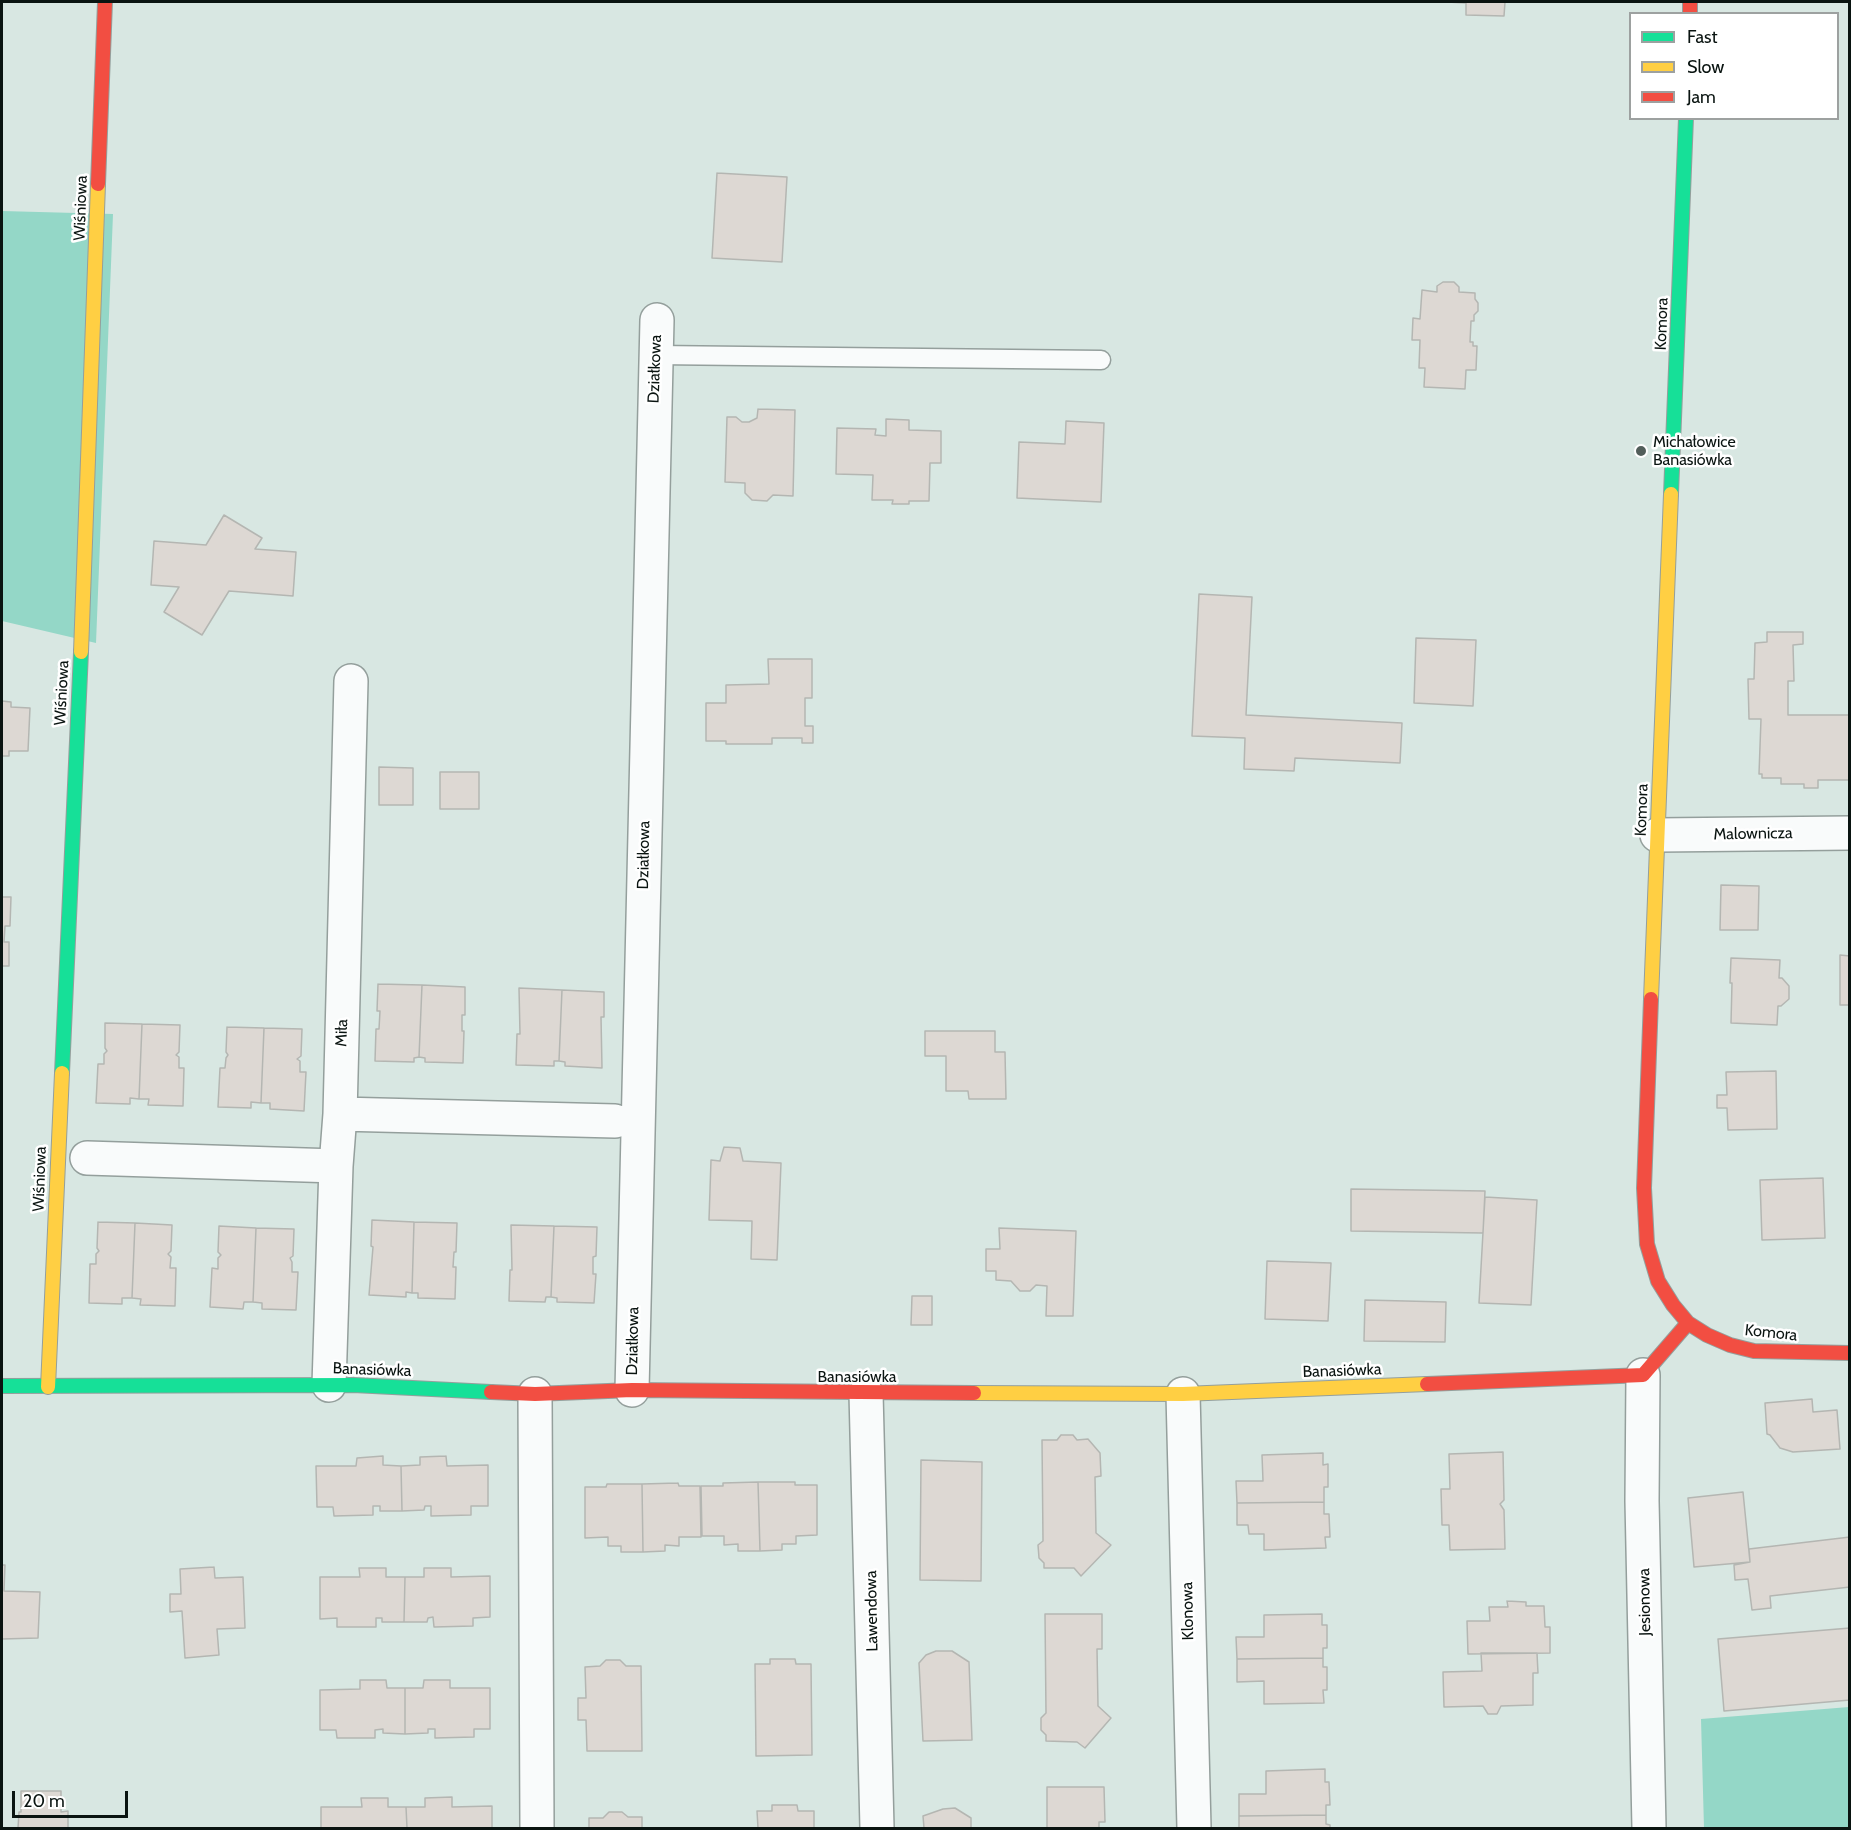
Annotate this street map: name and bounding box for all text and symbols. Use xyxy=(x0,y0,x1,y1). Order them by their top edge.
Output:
legend xyxy=(1629,12,1839,120)
text: Fast xyxy=(1687,26,1718,48)
text: Slow xyxy=(1687,56,1724,78)
text: Jam xyxy=(1687,86,1716,108)
street label: Wiśniowa xyxy=(70,175,92,241)
street label: Komora xyxy=(1651,297,1673,351)
street label: Działkowa xyxy=(644,334,666,404)
place label: Michałowice Banasiówka xyxy=(1653,432,1736,470)
marker: Michałowice Banasiówka xyxy=(1634,444,1648,458)
street label: Wiśniowa xyxy=(51,660,73,726)
street label: Komora xyxy=(1631,783,1653,837)
street label: Działkowa xyxy=(634,821,654,889)
street label: Malownicza xyxy=(1713,824,1793,844)
street label: Miła xyxy=(332,1019,352,1047)
street label: Wiśniowa xyxy=(29,1146,51,1212)
street label: Działkowa xyxy=(623,1307,643,1375)
street label: Komora xyxy=(1744,1321,1798,1345)
street label: Banasiówka xyxy=(332,1359,412,1381)
street label: Banasiówka xyxy=(1302,1360,1382,1382)
street label: Banasiówka xyxy=(818,1367,896,1387)
street label: Jesionowa xyxy=(1635,1568,1655,1636)
street label: Lawendowa xyxy=(862,1570,882,1652)
street label: Klonowa xyxy=(1178,1582,1198,1640)
scale bar xyxy=(15,1779,130,1817)
text: 20 m xyxy=(23,1790,65,1812)

